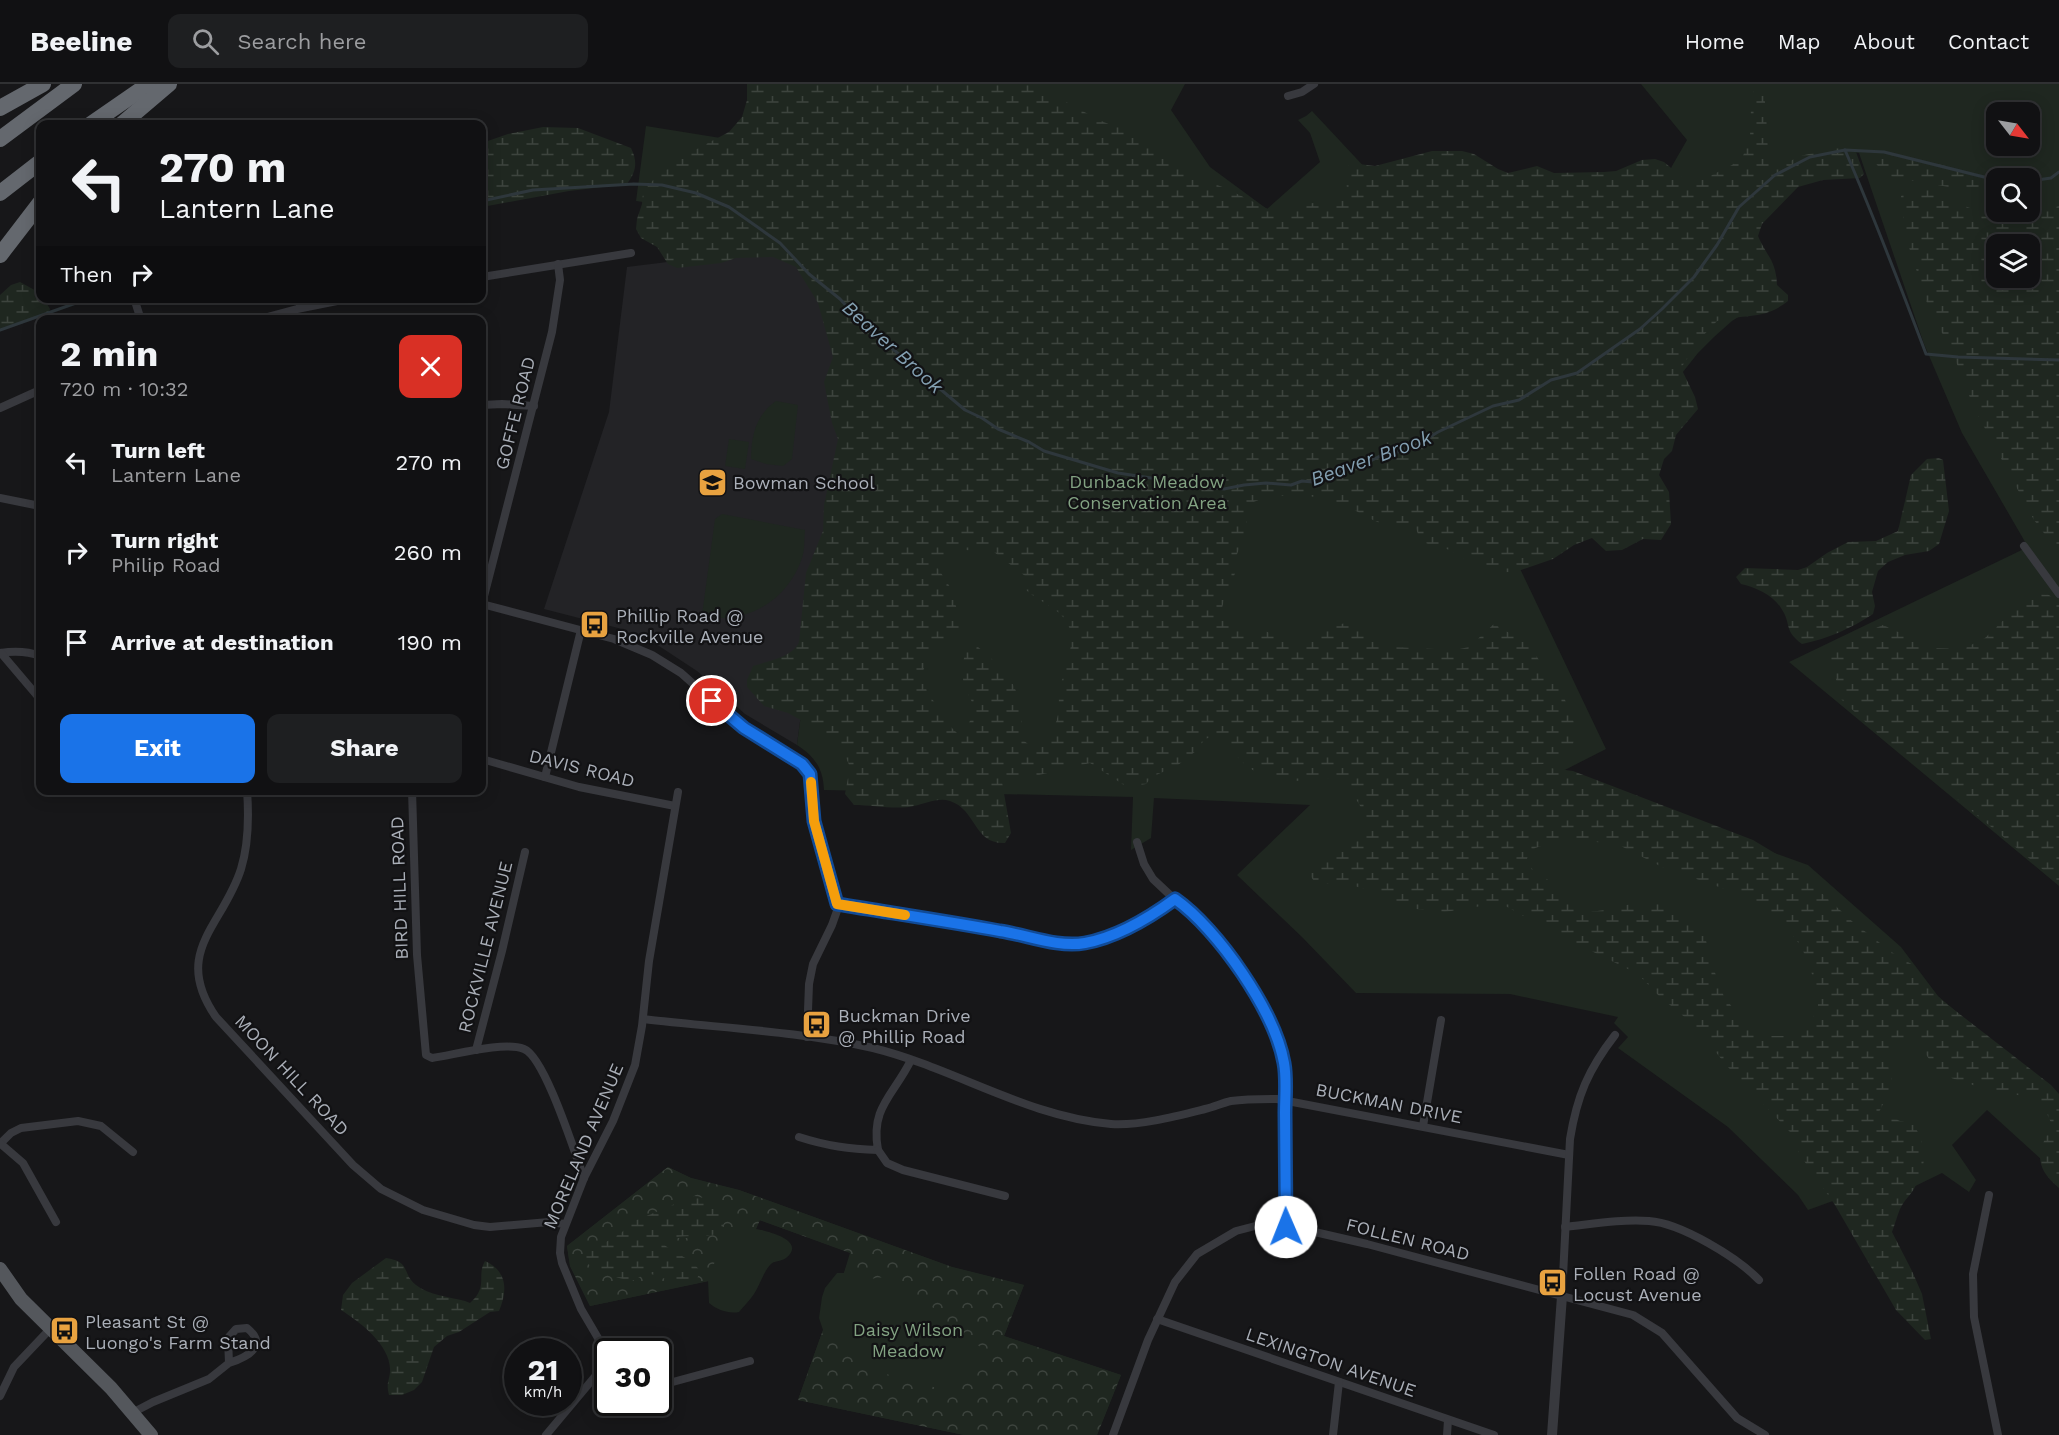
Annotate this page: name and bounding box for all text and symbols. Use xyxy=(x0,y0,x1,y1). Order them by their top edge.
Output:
search box xyxy=(168,14,588,68)
text: Beeline xyxy=(30,25,132,58)
icon: search xyxy=(189,25,222,58)
text: Search here xyxy=(237,29,366,54)
text: Home xyxy=(1685,29,1745,54)
text: Map xyxy=(1778,29,1821,54)
text: About xyxy=(1854,29,1915,54)
text: Contact xyxy=(1948,29,2029,54)
north arrow xyxy=(1986,102,2040,156)
map controls xyxy=(1986,102,2040,288)
text: 270 m xyxy=(159,143,286,192)
icon: left xyxy=(60,144,138,222)
button: search xyxy=(1986,168,2040,222)
text: Lantern Lane xyxy=(159,193,335,225)
button: layers xyxy=(1986,234,2040,288)
icon: right xyxy=(125,258,158,291)
text: Then xyxy=(60,262,113,287)
water label: Beaver Brook xyxy=(838,295,949,399)
text: 2 min xyxy=(60,333,158,375)
button: close xyxy=(399,335,462,398)
street label: GOFFE ROAD xyxy=(491,354,539,472)
text: 720 m · 10:32 xyxy=(60,377,188,401)
water label: Beaver Brook xyxy=(1307,425,1436,491)
text: Turn left xyxy=(111,438,205,463)
icon: left xyxy=(60,446,93,479)
text: 270 m xyxy=(396,450,462,475)
text: Lantern Lane xyxy=(111,463,241,487)
school or university icon: Bowman School xyxy=(696,466,728,498)
park label: Dunback Meadow Conservation Area xyxy=(1067,471,1227,513)
place label: Bowman School xyxy=(733,472,875,493)
text: Turn right xyxy=(111,528,218,553)
icon: right xyxy=(60,536,93,569)
text: 260 m xyxy=(394,540,462,565)
text: Philip Road xyxy=(111,553,221,577)
place label: Phillip Road @ Rockville Avenue xyxy=(616,605,763,647)
bus stop icon: Phillip Road @ Rockville Avenue xyxy=(579,609,611,641)
icon: arrive xyxy=(60,626,93,659)
text: Arrive at destination xyxy=(111,630,334,655)
text: 190 m xyxy=(398,630,462,655)
pin xyxy=(686,675,737,726)
icon: arrive xyxy=(695,684,728,717)
button: Exit xyxy=(60,714,255,783)
button: Share xyxy=(267,714,462,783)
street label: DAVIS ROAD xyxy=(527,745,637,791)
street label: BIRD HILL ROAD xyxy=(386,816,412,960)
street label: ROCKVILLE AVENUE xyxy=(453,859,517,1035)
place label: Buckman Drive @ Phillip Road xyxy=(838,1005,971,1047)
bus stop icon: Buckman Drive @ Phillip Road xyxy=(801,1009,833,1041)
street label: MOON HILL ROAD xyxy=(231,1010,353,1140)
street label: MORELAND AVENUE xyxy=(539,1060,627,1232)
street label: BUCKMAN DRIVE xyxy=(1314,1079,1464,1127)
position arrow xyxy=(1254,1195,1318,1259)
street label: FOLLEN ROAD xyxy=(1344,1214,1472,1264)
place label: Follen Road @ Locust Avenue xyxy=(1573,1263,1702,1305)
bus stop icon: Follen Road @ Locust Avenue xyxy=(1536,1267,1568,1299)
place label: Pleasant St @ Luongo's Farm Stand xyxy=(85,1311,271,1353)
bus stop icon: Pleasant St @ Luongo's Farm Stand xyxy=(48,1315,80,1347)
park label: Daisy Wilson Meadow xyxy=(853,1319,963,1361)
street label: LEXINGTON AVENUE xyxy=(1243,1323,1419,1401)
speed limit sign: 30 xyxy=(594,1338,672,1416)
text: 21 xyxy=(528,1352,558,1387)
text: km/h xyxy=(524,1383,562,1401)

